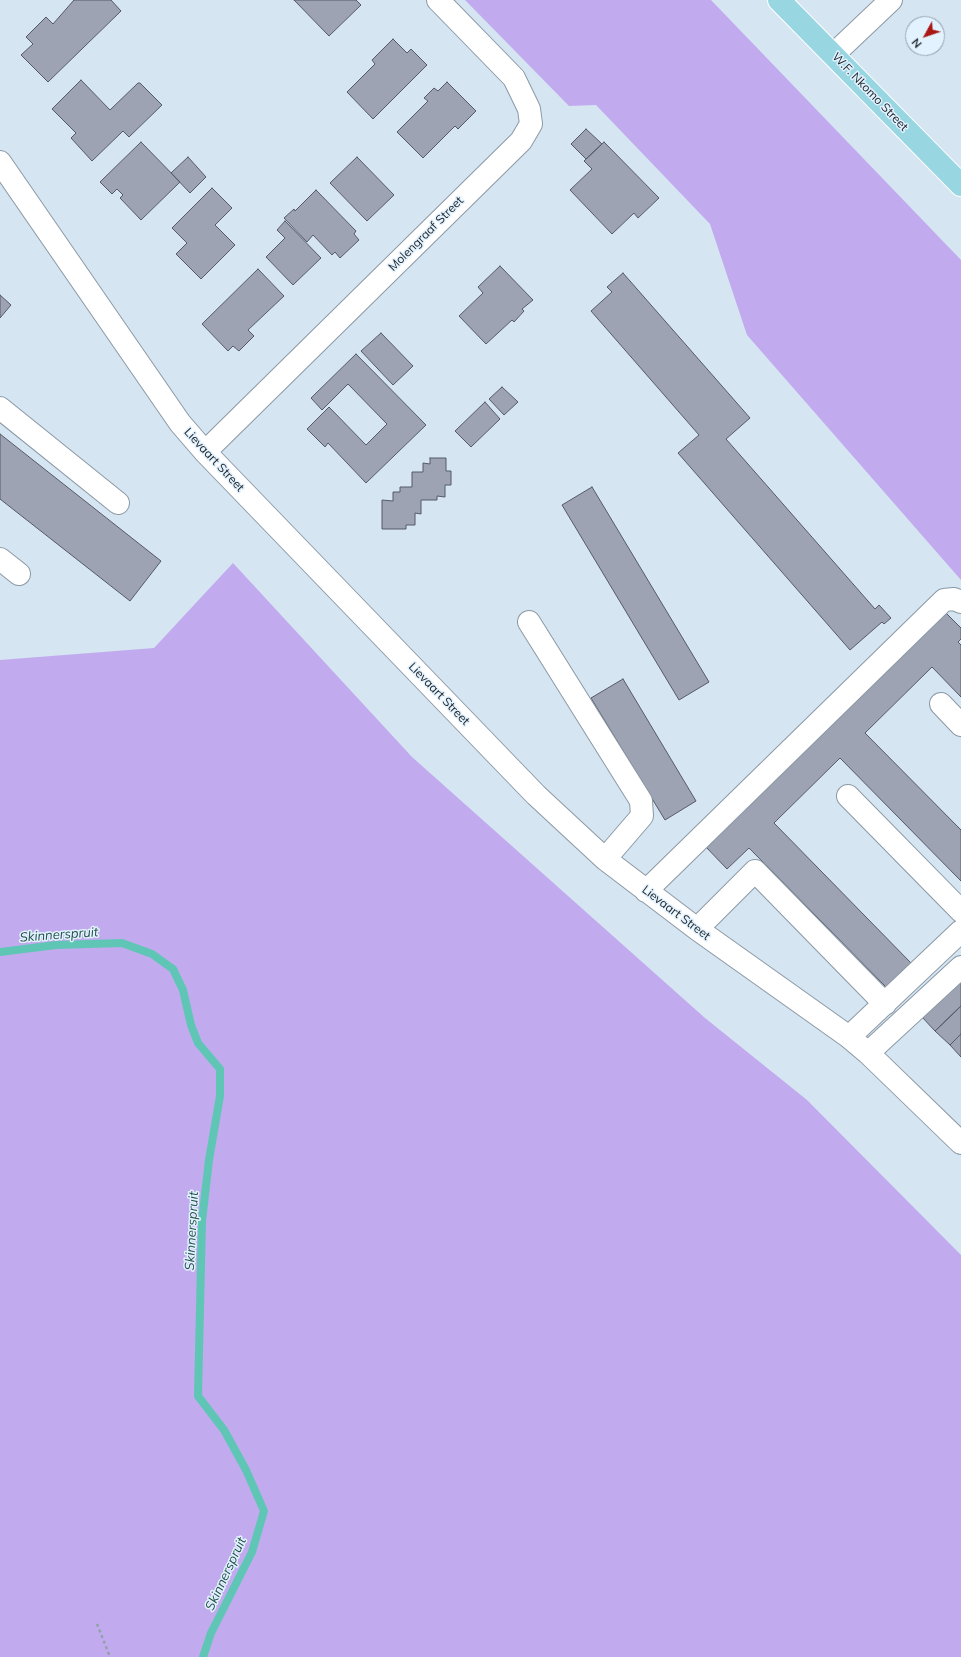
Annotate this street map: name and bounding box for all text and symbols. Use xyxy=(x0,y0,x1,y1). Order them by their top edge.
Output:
north arrow xyxy=(905,16,945,56)
text: N xyxy=(909,35,925,51)
street label: W.F. Nkomo Street xyxy=(829,50,911,134)
street label: Molengraaf Street xyxy=(386,194,466,274)
street label: Lievaart Street xyxy=(181,425,247,495)
street label: Lievaart Street xyxy=(405,660,473,728)
street label: Lievaart Street xyxy=(639,883,713,943)
water label: Skinnerspruit xyxy=(19,924,99,946)
water label: Skinnerspruit xyxy=(182,1191,202,1271)
water label: Skinnerspruit xyxy=(202,1535,250,1613)

